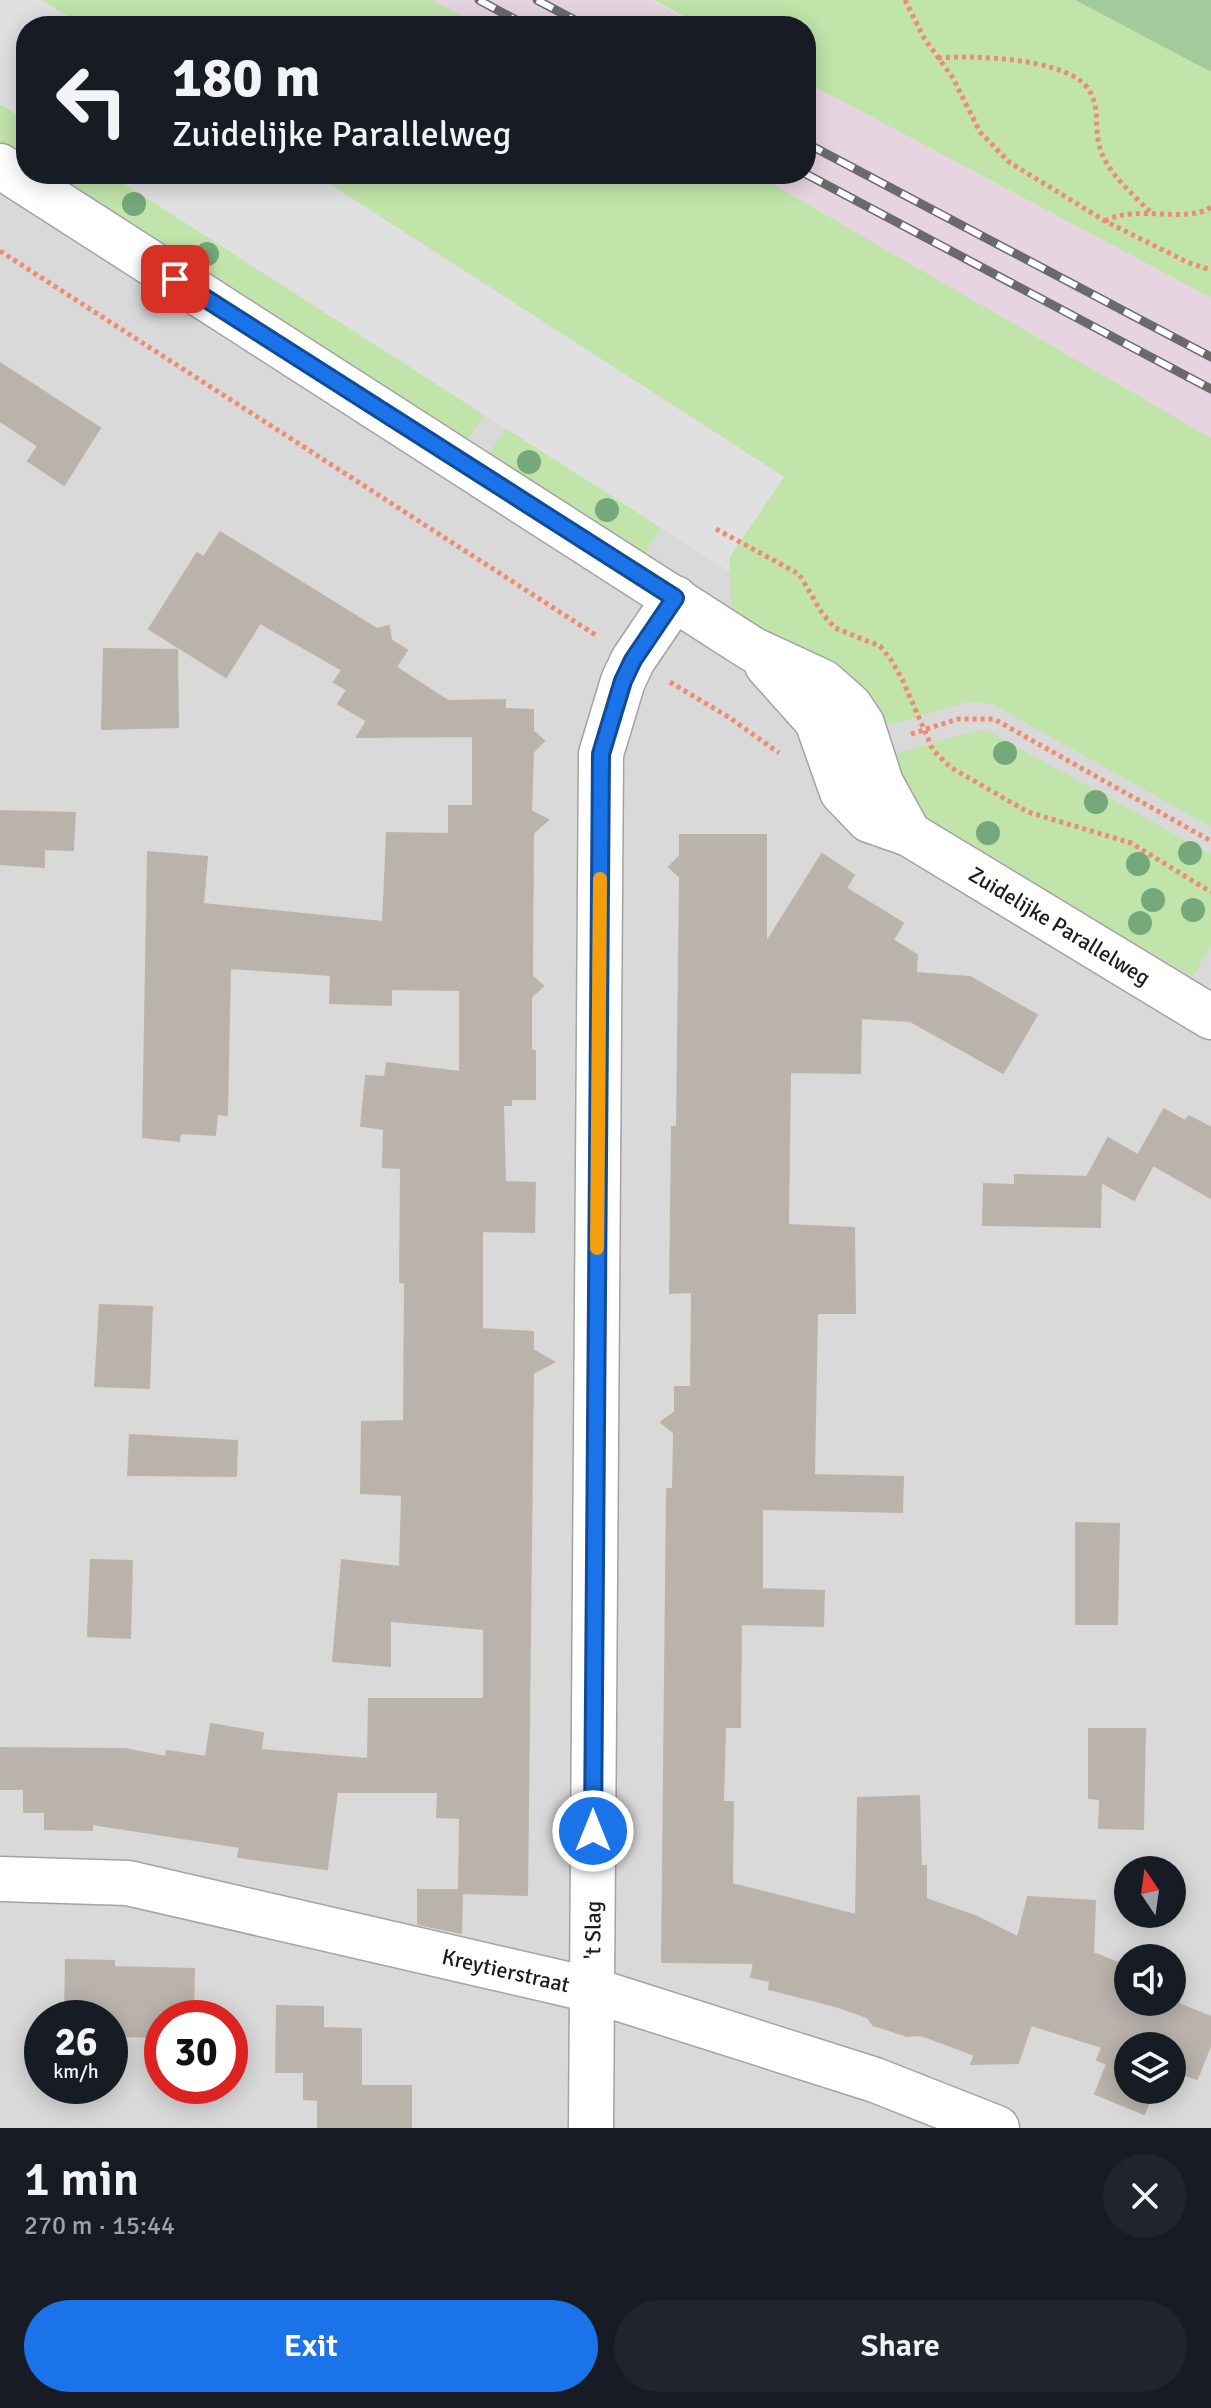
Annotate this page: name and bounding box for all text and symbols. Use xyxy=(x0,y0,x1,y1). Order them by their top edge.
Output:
text: 180 m xyxy=(172,43,320,112)
icon: left xyxy=(40,48,144,152)
text: Zuidelijke Parallelweg xyxy=(172,112,512,157)
pin xyxy=(141,245,209,313)
icon: arrive xyxy=(153,257,197,301)
street label: Zuidelijke Parallelweg xyxy=(964,860,1155,991)
position arrow xyxy=(551,1789,635,1873)
north arrow xyxy=(1114,1856,1186,1928)
map controls xyxy=(1114,1856,1186,2104)
street label: 't Slag xyxy=(579,1901,607,1959)
street label: Kreytierstraat xyxy=(439,1943,573,1998)
button: sound xyxy=(1114,1944,1186,2016)
speed limit sign: 30 xyxy=(144,2000,248,2104)
text: 26 xyxy=(54,2017,98,2067)
button: layers xyxy=(1114,2032,1186,2104)
text: km/h xyxy=(53,2059,99,2084)
text: 1 min xyxy=(24,2150,139,2209)
button: close xyxy=(1103,2154,1187,2238)
text: 270 m · 15:44 xyxy=(24,2210,175,2242)
button: Exit xyxy=(24,2300,598,2392)
button: Share xyxy=(614,2300,1187,2392)

